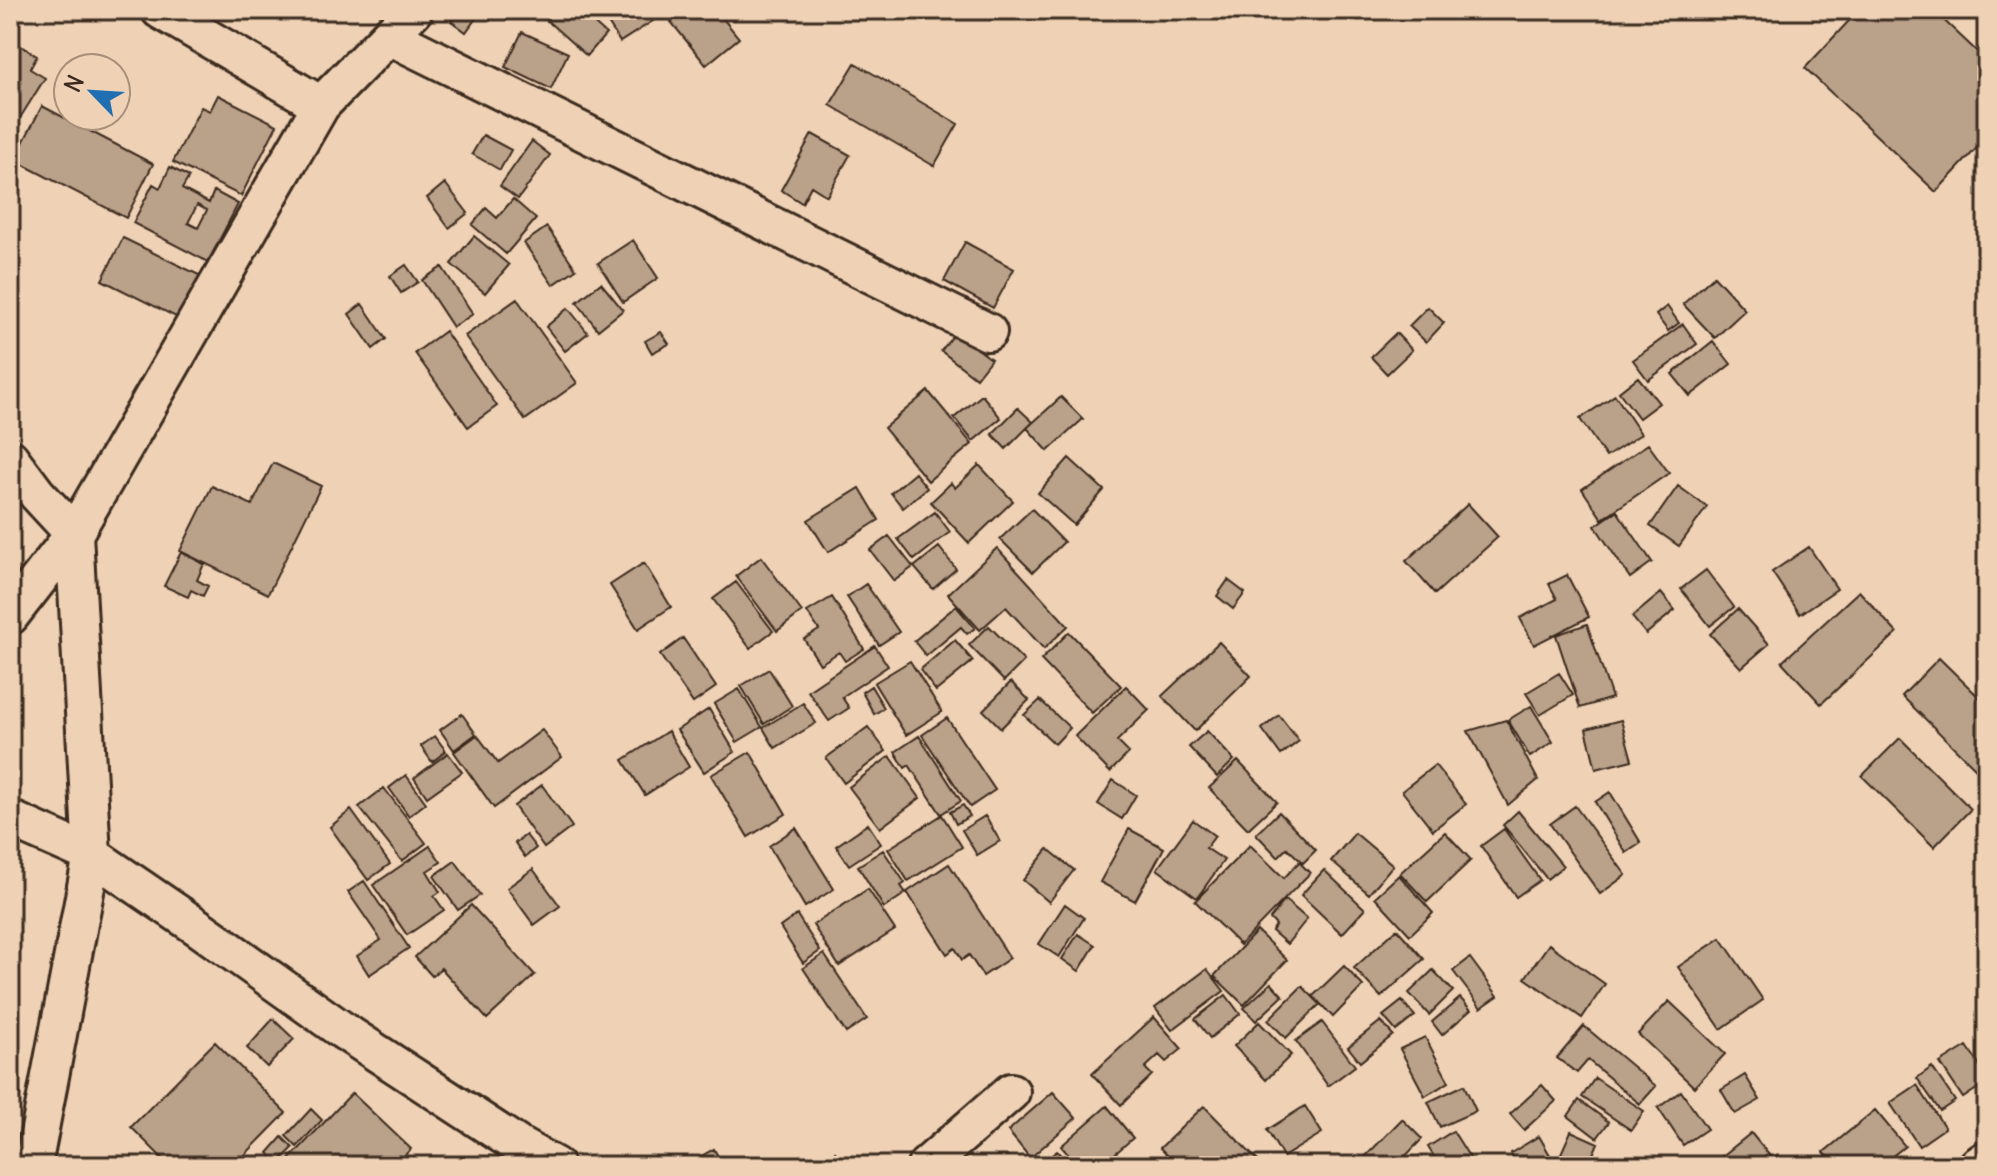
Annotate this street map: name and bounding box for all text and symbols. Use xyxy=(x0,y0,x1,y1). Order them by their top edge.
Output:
north arrow xyxy=(52,52,132,132)
text: N xyxy=(58,71,90,96)

